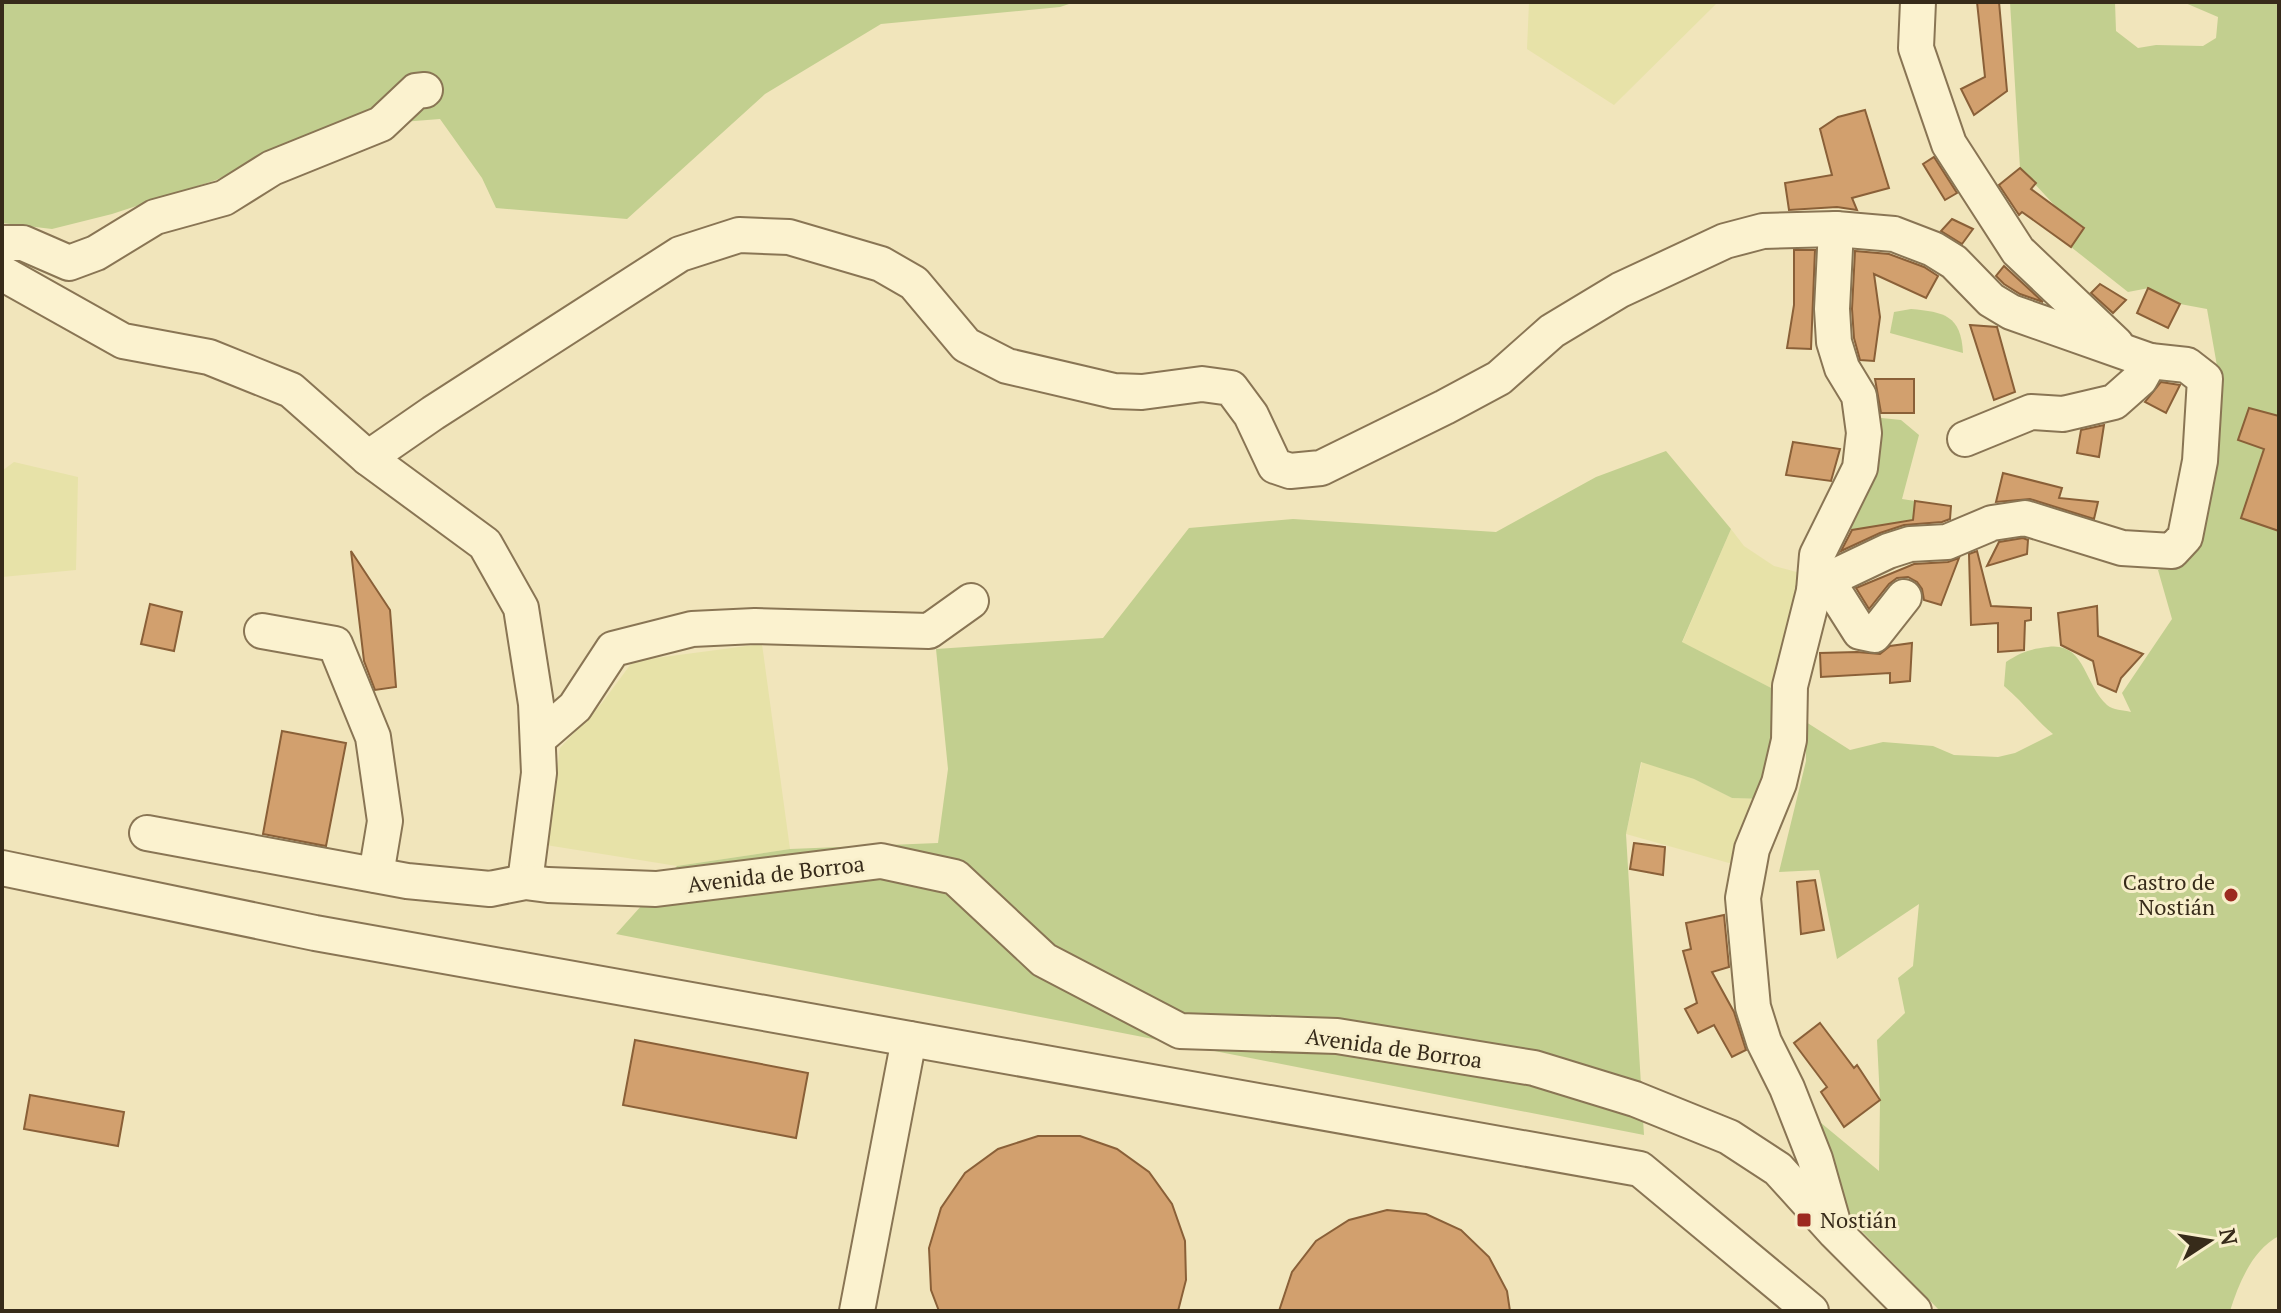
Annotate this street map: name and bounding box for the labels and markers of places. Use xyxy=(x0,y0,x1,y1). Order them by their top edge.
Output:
place label: Castro de Nostián xyxy=(2123,867,2215,921)
marker: Castro de Nostián xyxy=(2222,886,2240,904)
place label: Nostián xyxy=(1820,1205,1897,1234)
marker: Nostián xyxy=(1795,1211,1813,1229)

